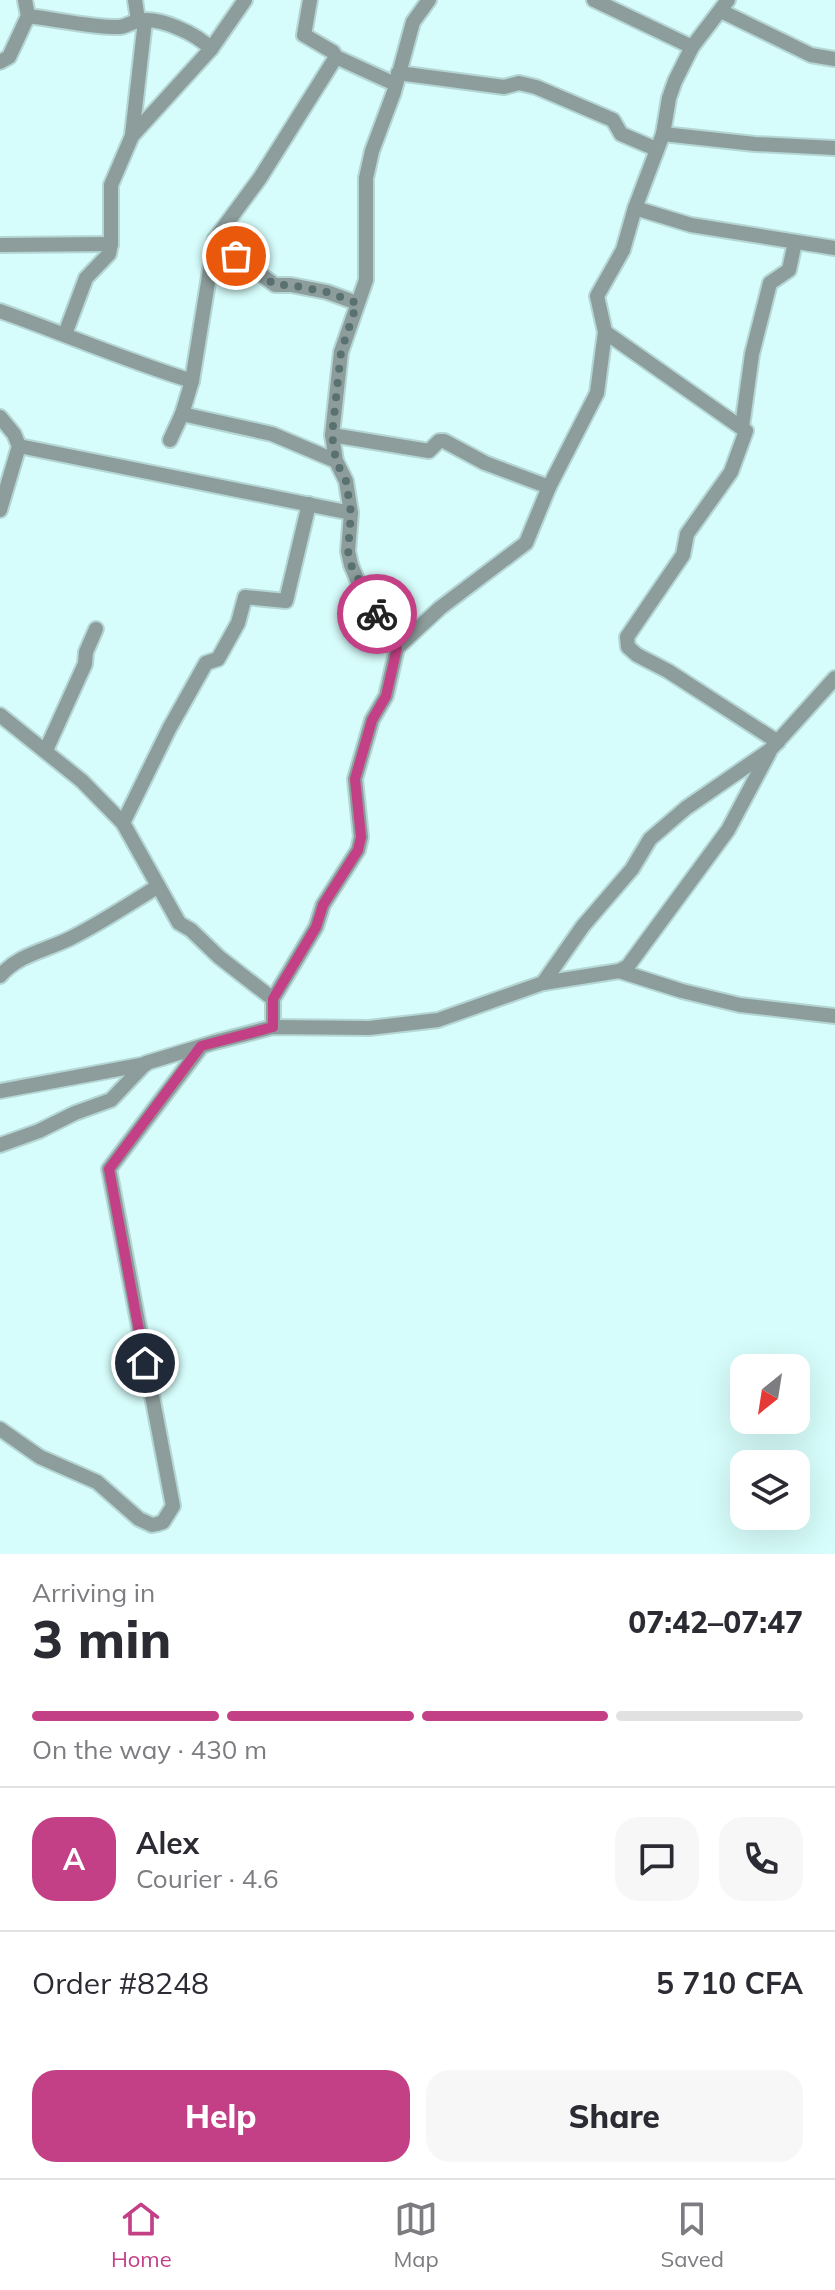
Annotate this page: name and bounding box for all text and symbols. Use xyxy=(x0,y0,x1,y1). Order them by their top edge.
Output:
pin xyxy=(202,222,270,290)
icon: bag xyxy=(214,234,258,278)
courier xyxy=(337,574,417,654)
icon: bike xyxy=(355,592,399,636)
pin xyxy=(111,1329,179,1397)
icon: home xyxy=(123,1341,167,1385)
north arrow xyxy=(730,1354,810,1434)
map controls xyxy=(730,1354,810,1530)
button: layers xyxy=(730,1450,810,1530)
text: Arriving in xyxy=(32,1576,155,1609)
text: 07:42–07:47 xyxy=(628,1603,803,1641)
text: 3 min xyxy=(32,1606,171,1671)
text: On the way · 430 m xyxy=(32,1733,267,1766)
button: chat xyxy=(615,1817,699,1901)
button: phone xyxy=(719,1817,803,1901)
text: Alex xyxy=(136,1824,199,1862)
text: A xyxy=(63,1840,85,1878)
text: Courier · 4.6 xyxy=(136,1862,279,1895)
text: Order #8248 xyxy=(32,1964,209,2002)
text: 5 710 CFA xyxy=(656,1964,803,2002)
button: Help xyxy=(32,2070,410,2162)
button: Share xyxy=(426,2070,803,2162)
tab: Home xyxy=(111,2197,172,2273)
tab: Map xyxy=(393,2197,439,2273)
tab: Saved xyxy=(661,2197,724,2273)

